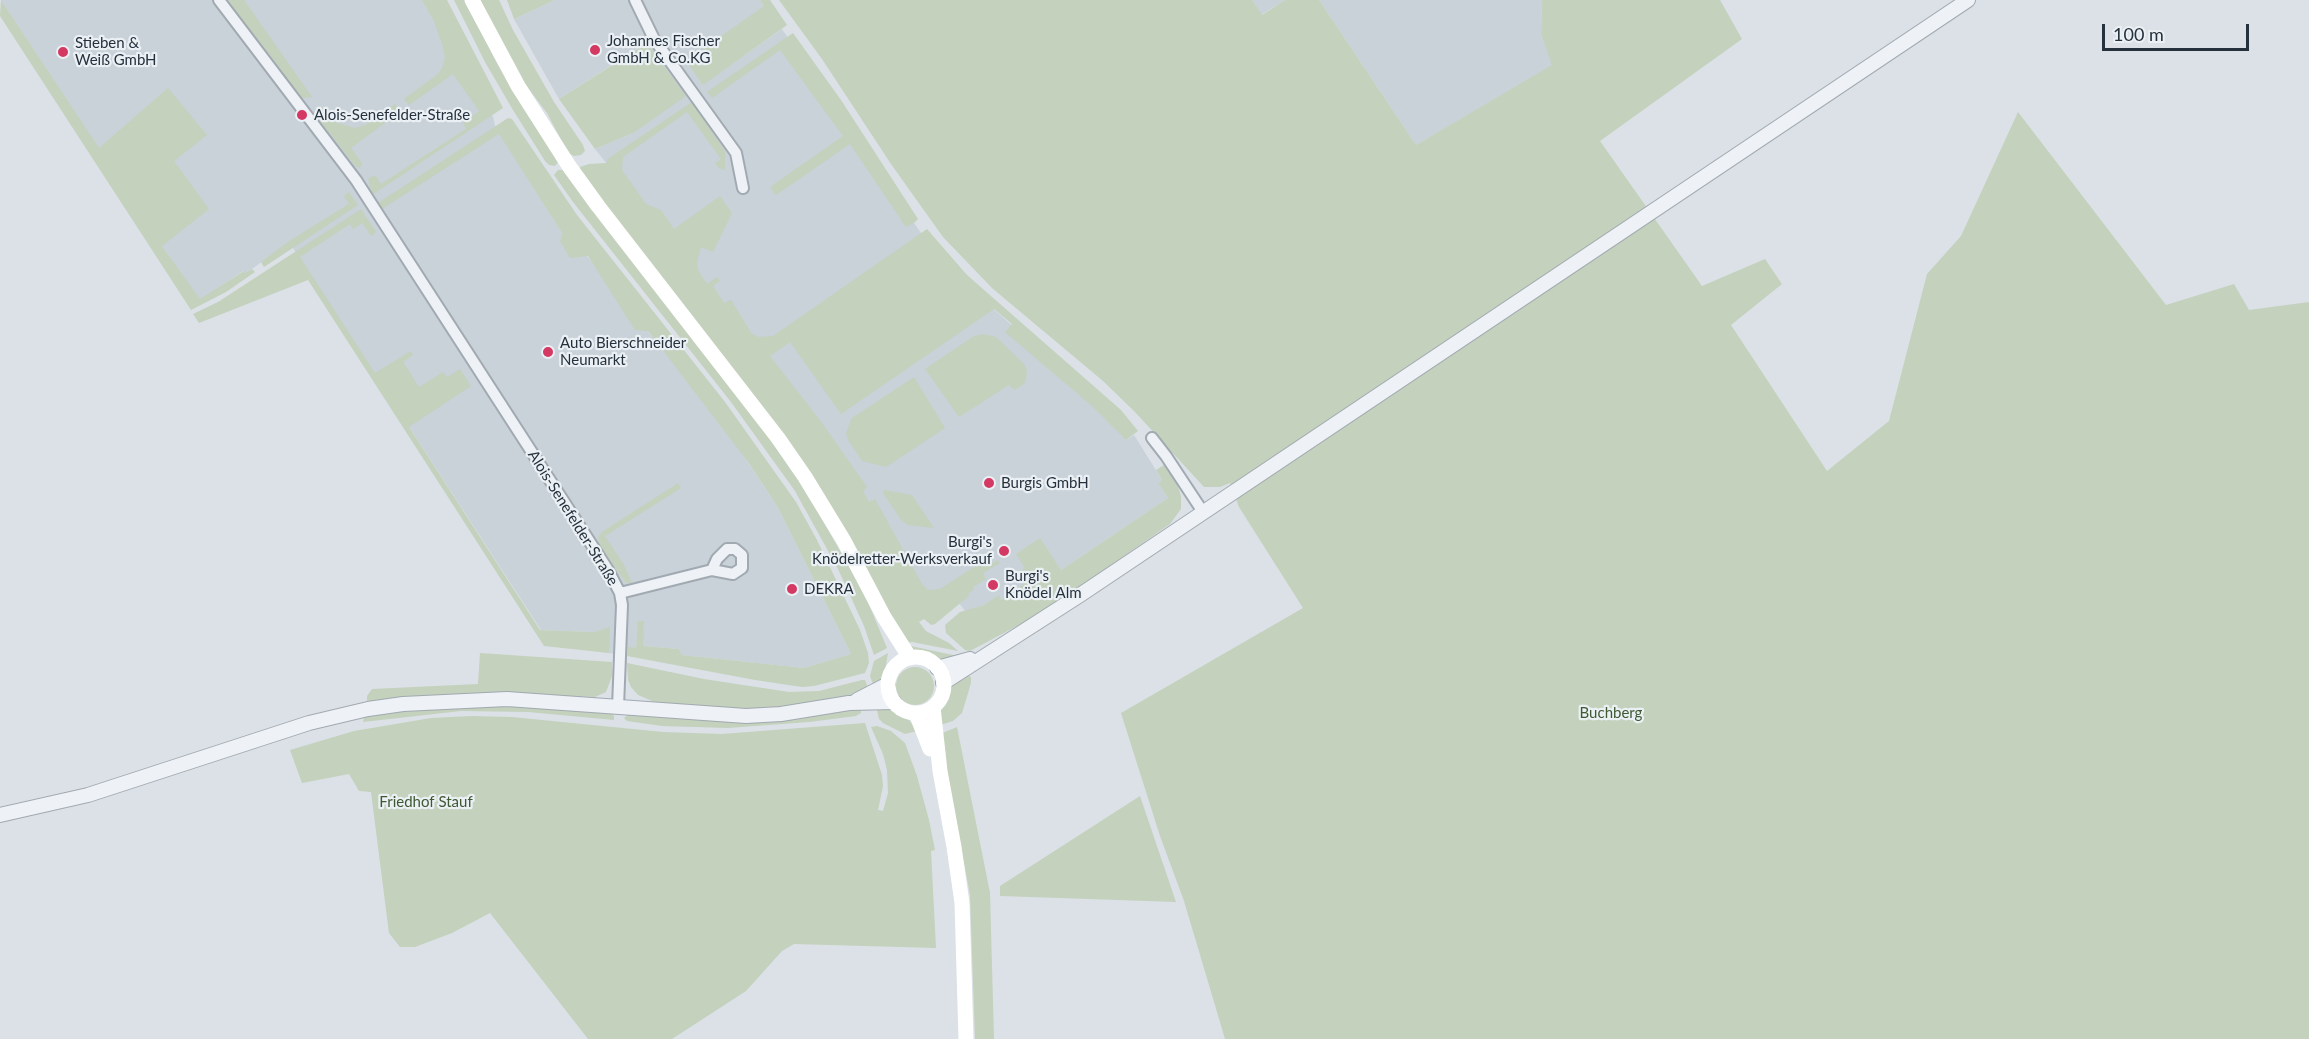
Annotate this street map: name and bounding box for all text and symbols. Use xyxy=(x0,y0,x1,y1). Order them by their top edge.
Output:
scale bar xyxy=(2105,12,2252,50)
text: 100 m xyxy=(2113,23,2164,45)
place label: Johannes Fischer GmbH & Co.KG xyxy=(607,32,720,67)
place label: Stieben & Weiß GmbH xyxy=(75,34,157,69)
marker: Johannes Fischer GmbH & Co.KG xyxy=(588,43,602,57)
marker: Stieben & Weiß GmbH xyxy=(56,45,70,59)
place label: Alois-Senefelder-Straße xyxy=(314,106,470,124)
marker: Alois-Senefelder-Straße xyxy=(295,108,309,122)
place label: Auto Bierschneider Neumarkt xyxy=(560,334,686,369)
marker: Auto Bierschneider Neumarkt xyxy=(541,345,555,359)
street label: Alois-Senefelder-Straße xyxy=(524,447,622,589)
place label: Burgis GmbH xyxy=(1001,474,1089,492)
marker: Burgis GmbH xyxy=(982,476,996,490)
place label: Burgi's Knödelretter-Werksverkauf xyxy=(812,533,992,568)
marker: Burgi's Knödelretter-Werksverkauf xyxy=(997,544,1011,558)
place label: Burgi's Knödel Alm xyxy=(1005,567,1082,602)
marker: Burgi's Knödel Alm xyxy=(986,578,1000,592)
place label: DEKRA xyxy=(804,580,854,598)
marker: DEKRA xyxy=(785,582,799,596)
park label: Buchberg xyxy=(1580,704,1642,722)
park label: Friedhof Stauf xyxy=(379,793,473,811)

